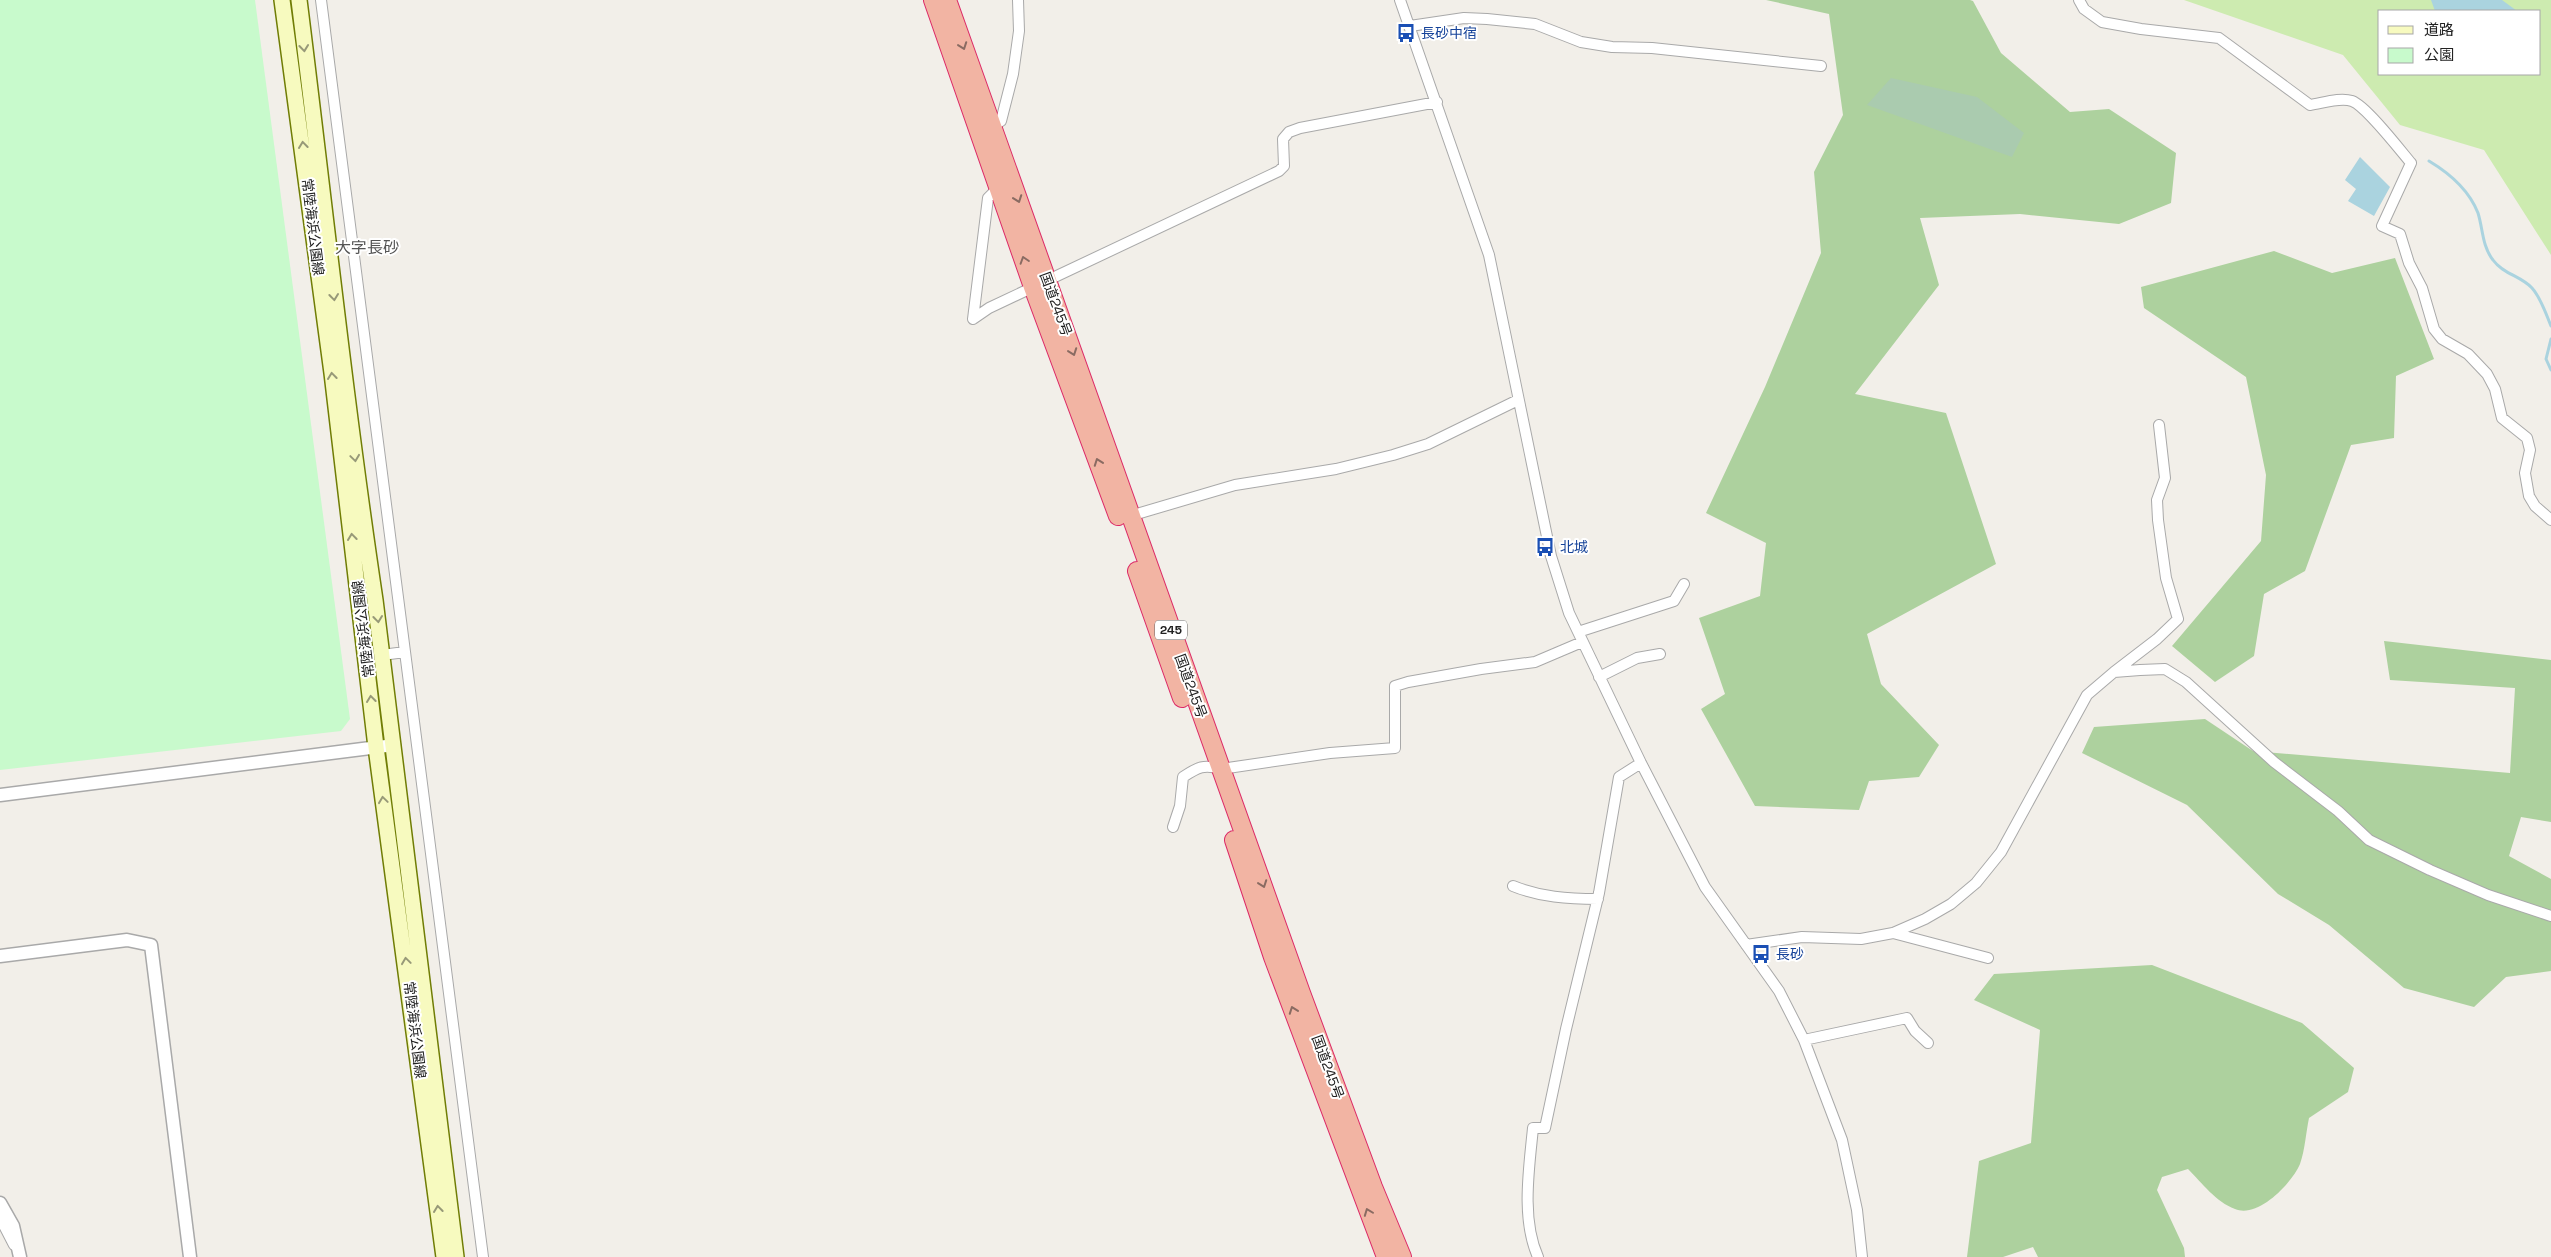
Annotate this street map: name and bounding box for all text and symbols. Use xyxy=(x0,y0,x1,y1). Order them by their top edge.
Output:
legend xyxy=(2378,10,2541,75)
text: 道路 xyxy=(2424,20,2454,39)
bus stop icon: 長砂中宿 xyxy=(1395,22,1417,44)
place label: 長砂中宿 xyxy=(1421,24,1477,42)
one-way arrow xyxy=(957,41,967,50)
one-way arrow xyxy=(298,45,309,53)
text: 公園 xyxy=(2424,45,2454,64)
one-way arrow xyxy=(298,141,309,149)
street label: 常陸海浜公園線 xyxy=(298,177,328,277)
one-way arrow xyxy=(1012,194,1022,203)
district label: 大字長砂 xyxy=(335,237,399,258)
one-way arrow xyxy=(1020,256,1030,264)
street label: 国道245号 xyxy=(1036,269,1076,339)
one-way arrow xyxy=(328,293,339,301)
one-way arrow xyxy=(1067,347,1077,355)
one-way arrow xyxy=(327,372,338,380)
one-way arrow xyxy=(349,454,359,462)
one-way arrow xyxy=(1094,458,1104,466)
one-way arrow xyxy=(347,533,358,541)
bus stop icon: 北城 xyxy=(1534,536,1556,558)
place label: 北城 xyxy=(1560,538,1588,556)
street label: 常陸海浜公園線 xyxy=(348,579,378,679)
one-way arrow xyxy=(372,615,383,623)
road number: 245 xyxy=(1155,620,1187,640)
street label: 国道245号 xyxy=(1171,651,1211,721)
one-way arrow xyxy=(366,694,377,702)
one-way arrow xyxy=(379,795,389,804)
one-way arrow xyxy=(1257,879,1267,888)
bus stop icon: 長砂 xyxy=(1750,943,1772,965)
place label: 長砂 xyxy=(1776,945,1804,963)
one-way arrow xyxy=(401,956,411,965)
street label: 常陸海浜公園線 xyxy=(400,980,430,1080)
one-way arrow xyxy=(1289,1007,1299,1015)
street label: 国道245号 xyxy=(1308,1032,1348,1102)
one-way arrow xyxy=(433,1204,444,1212)
one-way arrow xyxy=(1364,1208,1374,1217)

